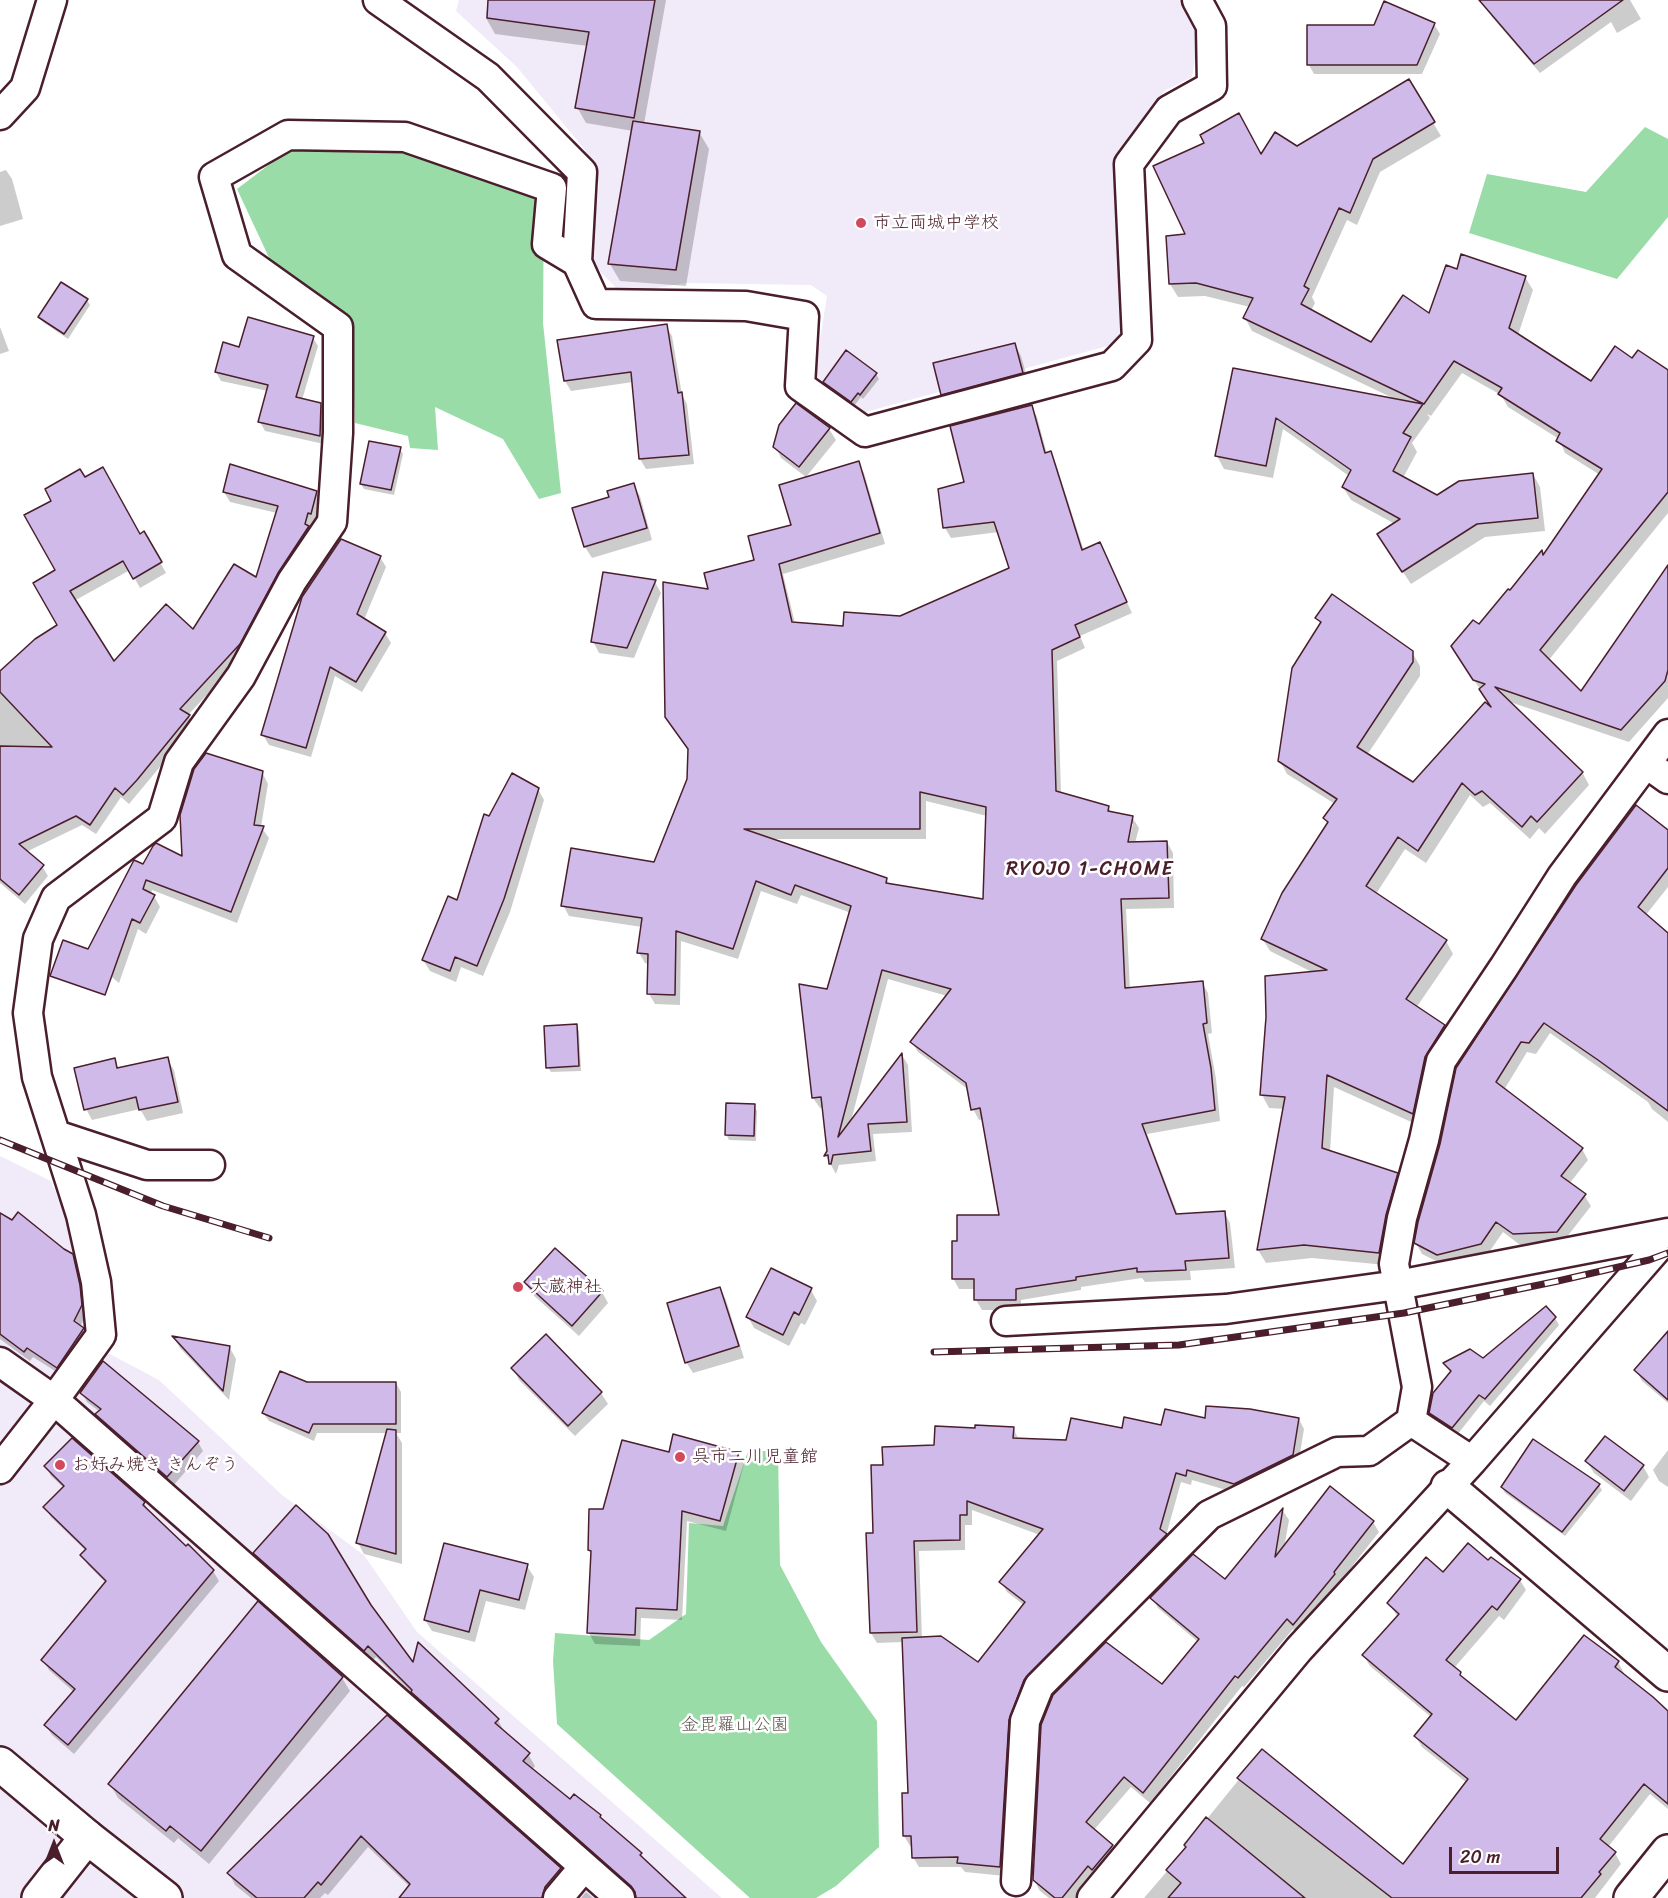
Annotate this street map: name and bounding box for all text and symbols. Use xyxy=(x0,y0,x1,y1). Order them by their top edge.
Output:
place label: 市立両城中学校 xyxy=(873,212,999,234)
marker: 市立両城中学校 xyxy=(854,216,868,230)
district label: RYOJO 1-CHOME xyxy=(1006,858,1174,882)
place label: 大蔵神社 xyxy=(530,1276,602,1298)
marker: 大蔵神社 xyxy=(511,1280,525,1294)
place label: 呉市二川児童館 xyxy=(692,1446,818,1468)
marker: 呉市二川児童館 xyxy=(673,1450,687,1464)
place label: お好み焼き きんぞう xyxy=(72,1454,239,1476)
marker: お好み焼き きんぞう xyxy=(53,1458,67,1472)
park label: 金毘羅山公園 xyxy=(681,1714,789,1736)
text: N xyxy=(48,1811,60,1840)
north arrow xyxy=(24,1814,84,1874)
scale bar xyxy=(1452,1835,1562,1873)
text: 20 m xyxy=(1460,1841,1500,1873)

